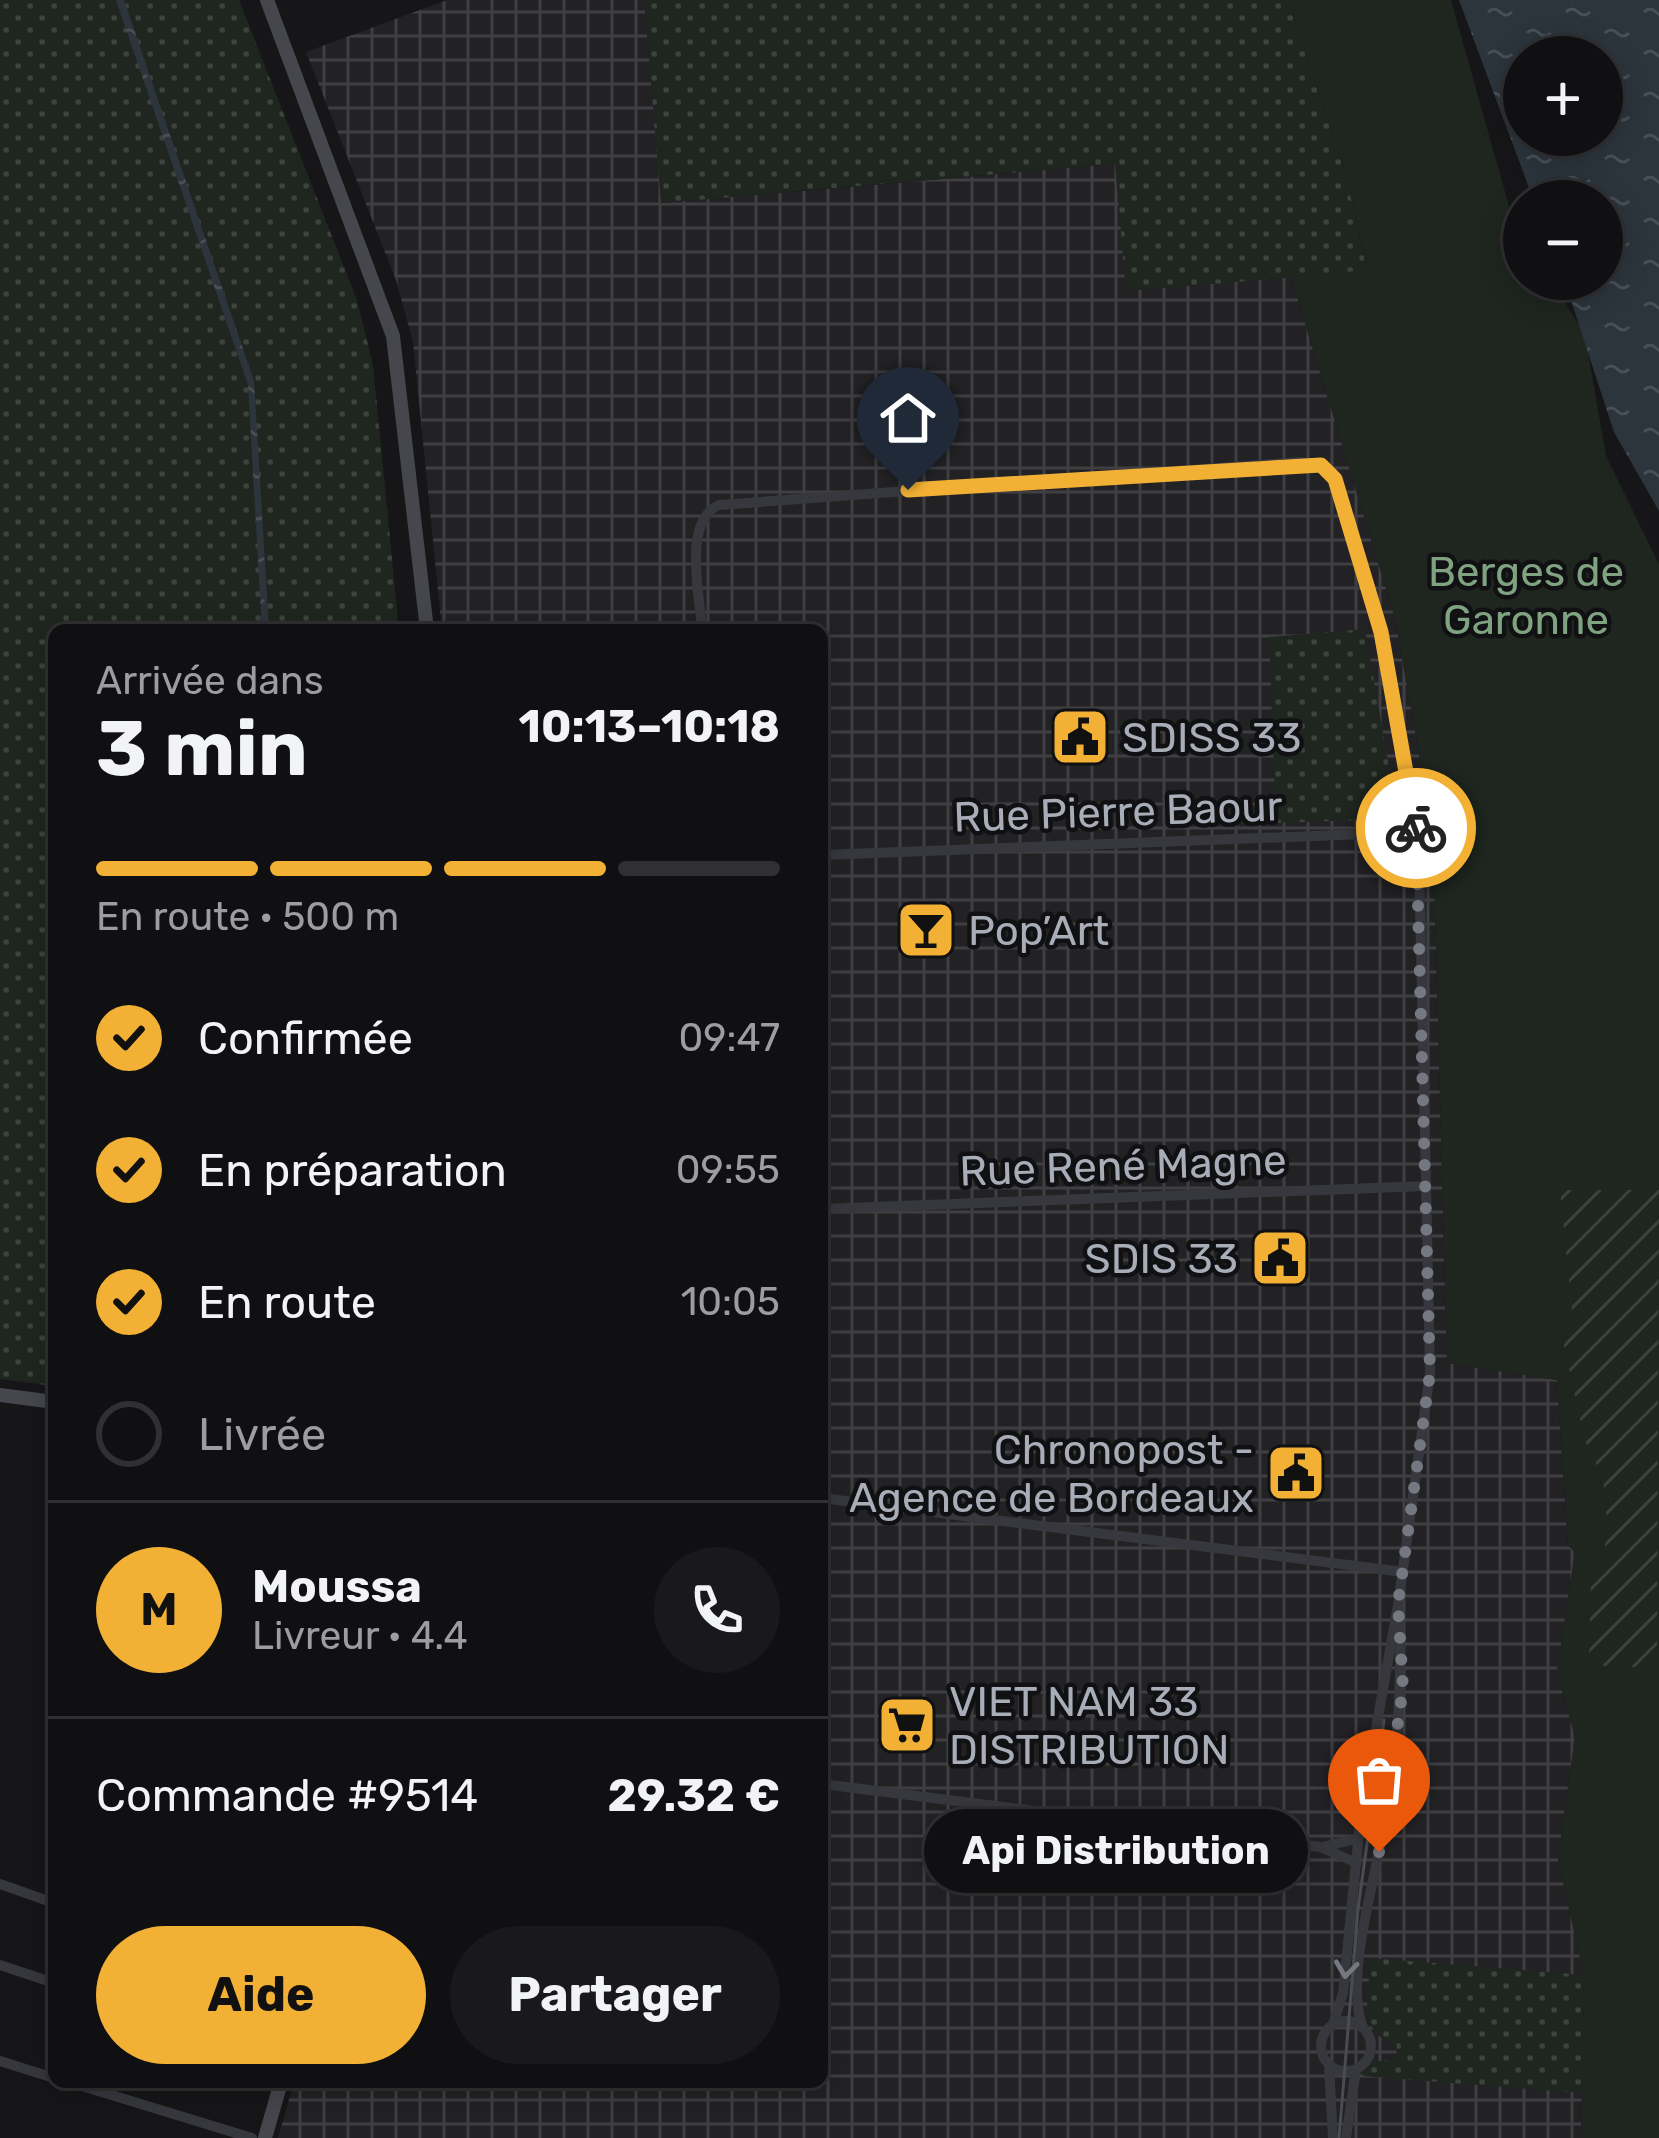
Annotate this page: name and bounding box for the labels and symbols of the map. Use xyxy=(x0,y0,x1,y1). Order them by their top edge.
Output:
pin xyxy=(857,367,959,490)
park label: Berges de Garonne xyxy=(1428,547,1624,645)
public building icon: SDISS 33 xyxy=(1049,706,1111,768)
place label: SDISS 33 xyxy=(1122,713,1302,763)
courier xyxy=(1356,768,1476,888)
street label: Rue Pierre Baour xyxy=(953,781,1283,843)
bar icon: Pop’Art xyxy=(895,899,957,961)
place label: Pop’Art xyxy=(968,906,1109,956)
street label: Rue René Magne xyxy=(959,1135,1287,1197)
public building icon: SDIS 33 xyxy=(1249,1227,1311,1289)
place label: SDIS 33 xyxy=(1085,1234,1238,1284)
place label: Chronopost - Agence de Bordeaux xyxy=(849,1425,1254,1523)
public building icon: Chronopost - Agence de Bordeaux xyxy=(1265,1442,1327,1504)
place label: VIET NAM 33 DISTRIBUTION xyxy=(949,1677,1229,1775)
supermarket icon: VIET NAM 33 DISTRIBUTION xyxy=(876,1694,938,1756)
pin xyxy=(1328,1729,1430,1852)
callout: Api Distribution xyxy=(923,1810,1307,1894)
one-way arrow xyxy=(1333,1959,1359,1979)

